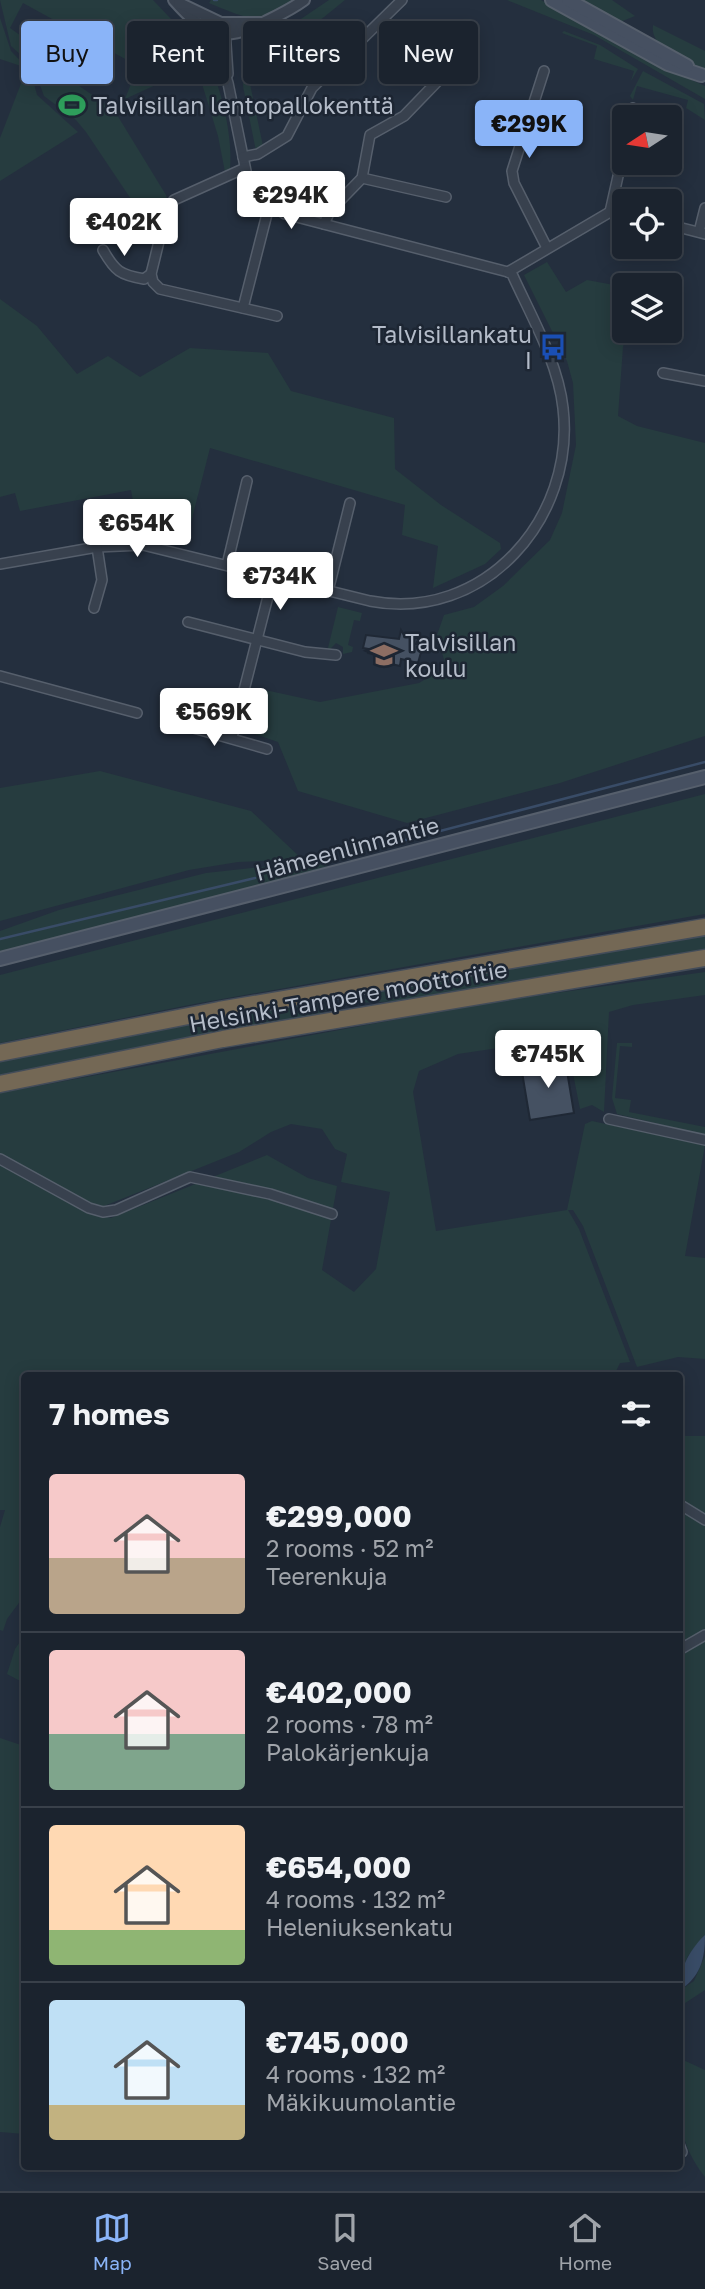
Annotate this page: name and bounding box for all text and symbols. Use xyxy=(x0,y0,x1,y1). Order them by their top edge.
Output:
chip: Buy xyxy=(21,21,113,84)
chip: Rent xyxy=(127,21,229,84)
chip: Filters xyxy=(243,21,365,84)
chip: New xyxy=(379,21,478,84)
sports icon: Talvisillan lentopallokenttä xyxy=(57,90,87,120)
place label: Talvisillan lentopallokenttä xyxy=(93,91,394,119)
pin: €299K xyxy=(480,100,578,160)
north arrow xyxy=(612,105,682,175)
map controls xyxy=(612,105,682,343)
text: €299K xyxy=(491,109,567,137)
pin: €294K xyxy=(242,172,340,231)
text: €294K xyxy=(253,180,329,208)
button: locate xyxy=(612,189,682,259)
pin: €402K xyxy=(75,198,173,258)
text: €402K xyxy=(86,207,162,235)
button: layers xyxy=(612,273,682,343)
place label: Talvisillankatu I xyxy=(372,320,532,374)
bus stop icon: Talvisillankatu I xyxy=(538,332,568,362)
pin: €654K xyxy=(88,500,186,559)
text: €654K xyxy=(99,508,175,536)
pin: €734K xyxy=(231,552,329,612)
text: €734K xyxy=(243,561,317,589)
place label: Talvisillan koulu xyxy=(405,628,516,682)
school or university icon: Talvisillan koulu xyxy=(369,640,399,670)
pin: €569K xyxy=(165,688,263,748)
text: €569K xyxy=(176,697,252,725)
street label: Hämeenlinnantie xyxy=(252,810,442,886)
street label: Helsinki-Tampere moottoritie xyxy=(187,954,509,1038)
pin: €745K xyxy=(499,1030,597,1090)
text: €745K xyxy=(511,1039,585,1067)
icon: filters xyxy=(617,1395,655,1433)
text: 7 homes xyxy=(49,1396,170,1432)
text: €299,000 xyxy=(266,1498,412,1534)
icon: home xyxy=(105,1502,189,1586)
text: 2 rooms · 52 m² xyxy=(266,1534,433,1562)
text: Teerenkuja xyxy=(266,1562,387,1590)
text: €402,000 xyxy=(266,1674,412,1710)
icon: home xyxy=(105,1678,189,1762)
text: 2 rooms · 78 m² xyxy=(266,1710,433,1738)
text: Palokärjenkuja xyxy=(266,1738,429,1766)
text: €654,000 xyxy=(266,1849,411,1885)
icon: home xyxy=(105,1853,189,1937)
text: 4 rooms · 132 m² xyxy=(266,1885,445,1913)
text: Heleniuksenkatu xyxy=(266,1913,453,1941)
text: €745,000 xyxy=(266,2024,409,2060)
icon: home xyxy=(105,2028,189,2112)
text: 4 rooms · 132 m² xyxy=(266,2060,445,2088)
text: Mäkikuumolantie xyxy=(266,2088,456,2116)
tab: Map xyxy=(93,2209,132,2274)
tab: Saved xyxy=(317,2209,373,2274)
tab: Home xyxy=(558,2209,612,2274)

